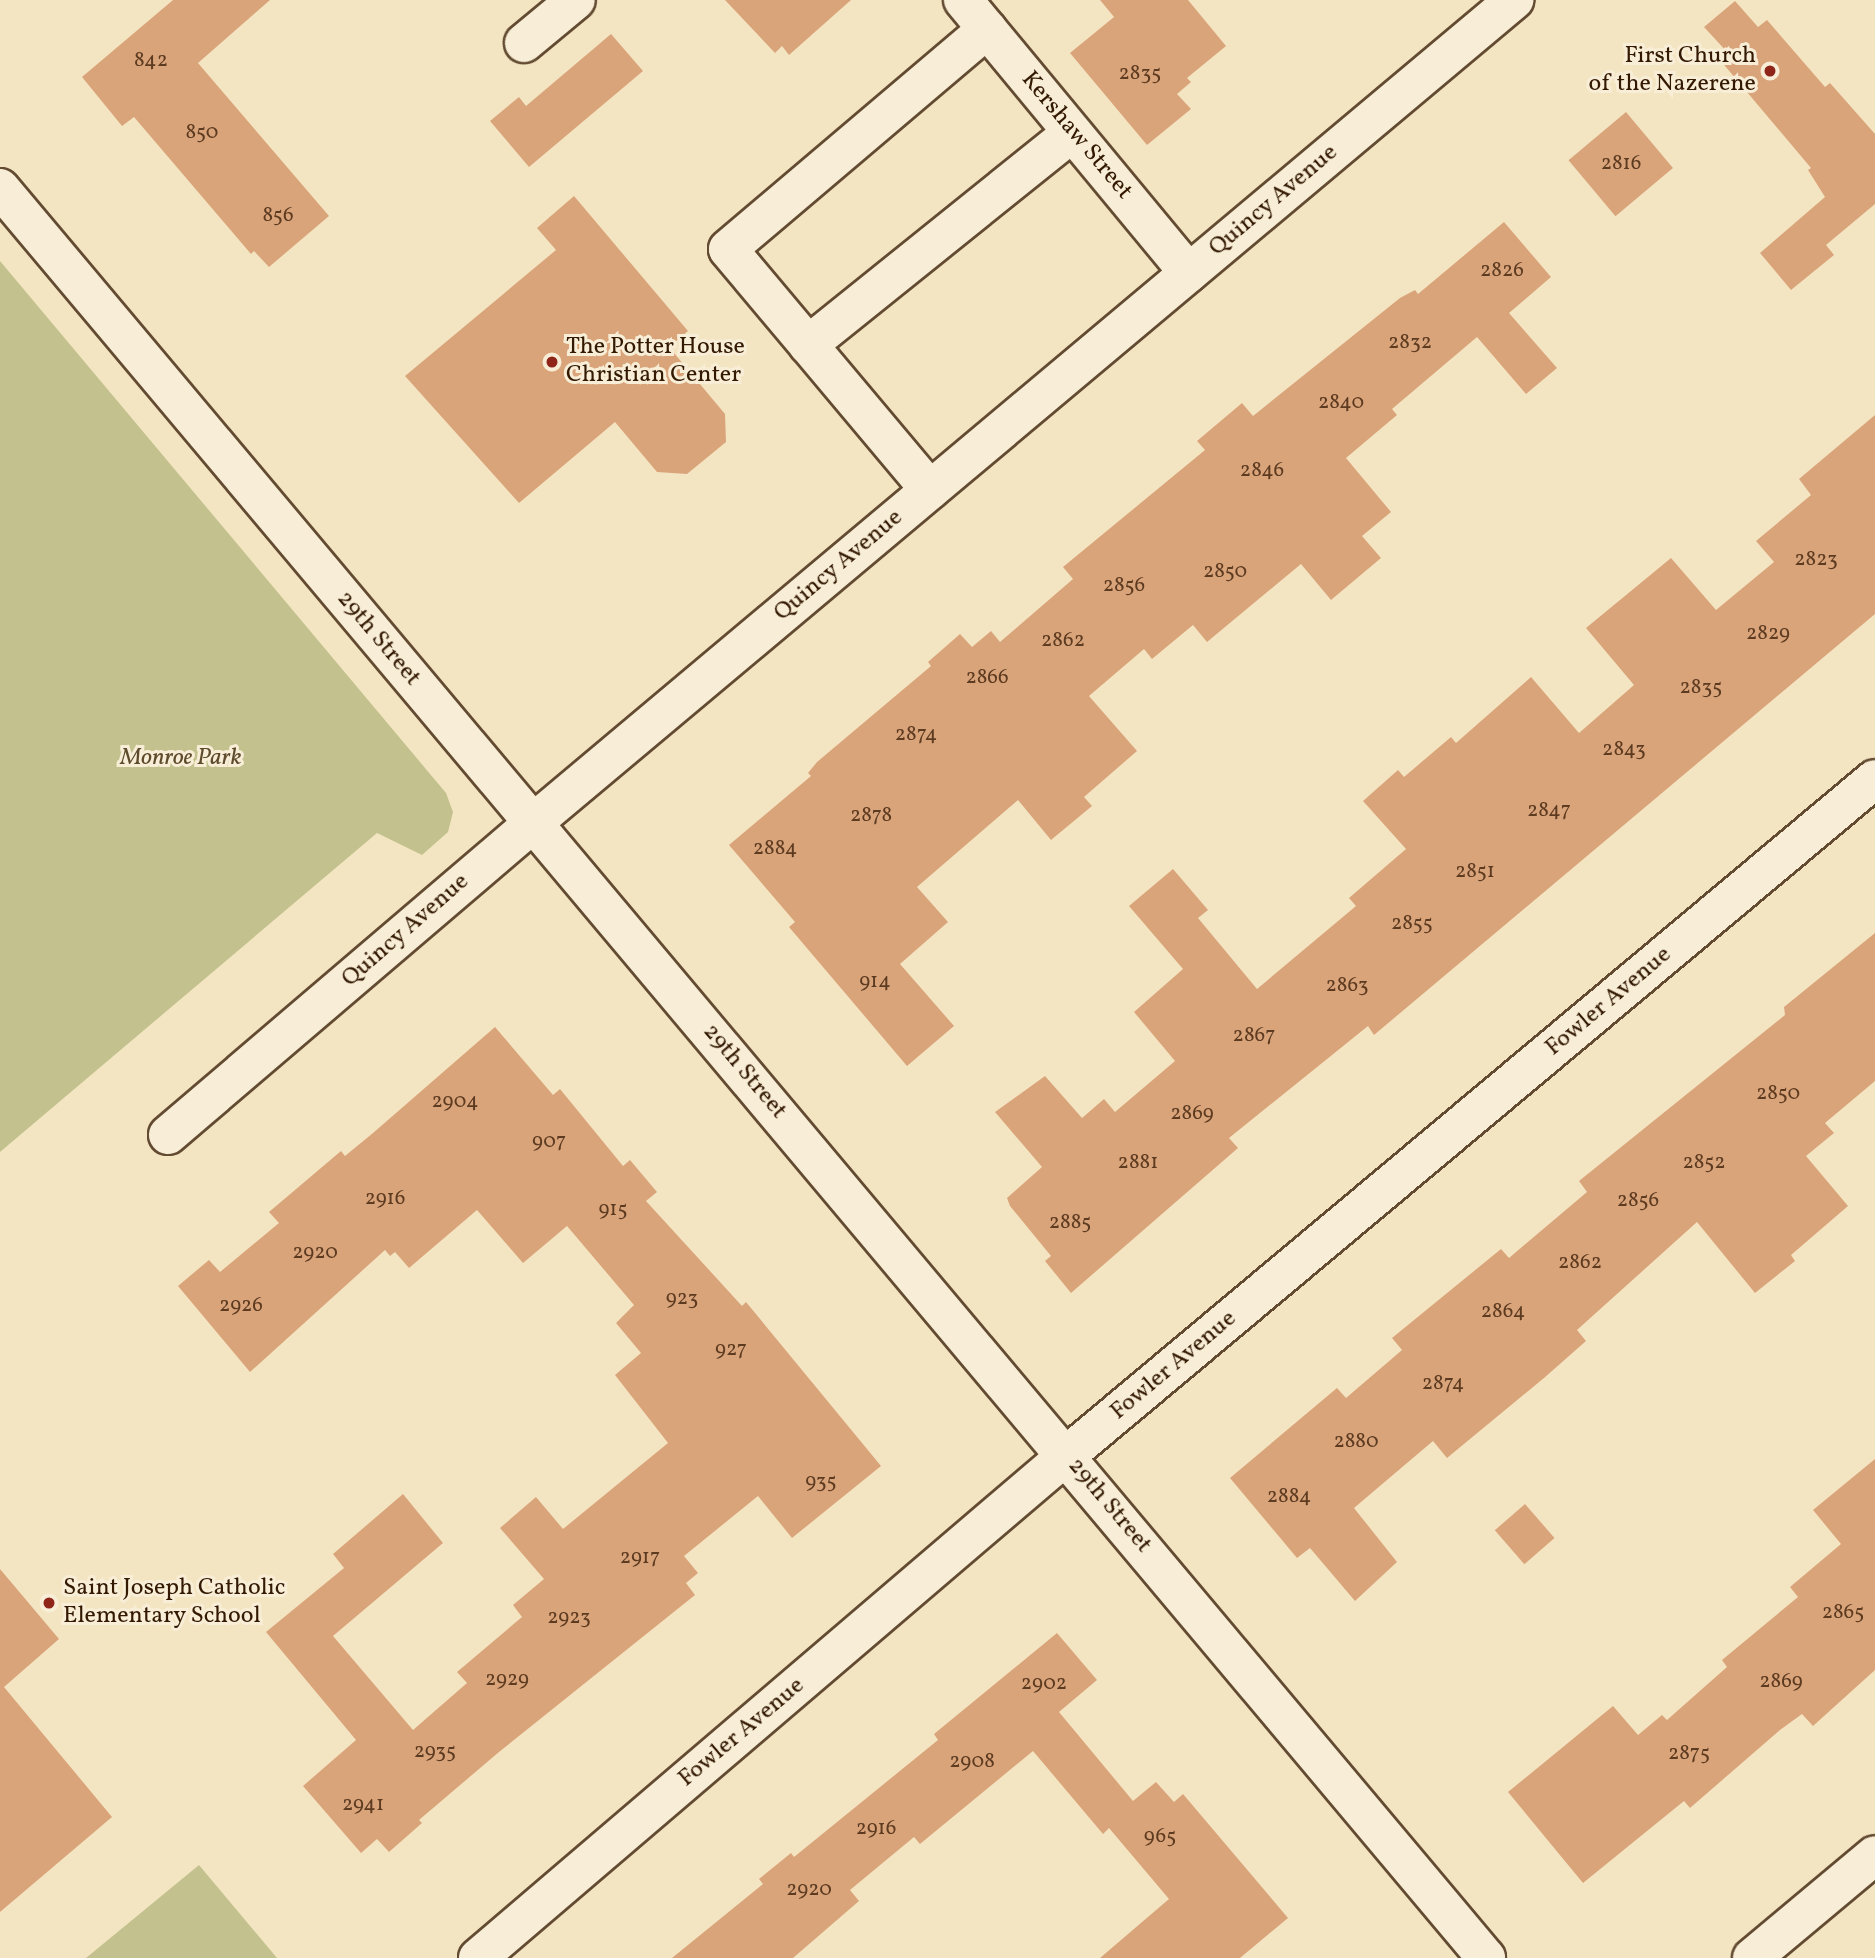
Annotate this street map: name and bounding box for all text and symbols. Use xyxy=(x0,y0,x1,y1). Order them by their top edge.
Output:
place label: First Church of the Nazerene xyxy=(1591,43,1756,99)
house number: 842 xyxy=(134,48,168,74)
house number: 2835 xyxy=(1119,61,1161,87)
marker: First Church of the Nazerene xyxy=(1762,63,1778,79)
street label: Kershaw Street xyxy=(1014,66,1138,206)
house number: 850 xyxy=(186,120,218,146)
street label: Quincy Avenue xyxy=(1204,139,1344,263)
house number: 2816 xyxy=(1601,151,1641,177)
house number: 856 xyxy=(262,203,294,229)
house number: 2826 xyxy=(1480,258,1524,284)
house number: 2832 xyxy=(1388,330,1432,356)
place label: The Potter House Christian Center xyxy=(566,334,745,390)
marker: The Potter House Christian Center xyxy=(544,354,560,370)
house number: 2840 xyxy=(1318,390,1364,416)
house number: 2846 xyxy=(1240,458,1284,484)
street label: Quincy Avenue xyxy=(769,504,909,628)
house number: 2823 xyxy=(1794,547,1838,573)
house number: 2850 xyxy=(1203,559,1247,585)
house number: 2856 xyxy=(1103,573,1145,599)
street label: 29th Street xyxy=(330,585,426,693)
house number: 2829 xyxy=(1746,621,1790,647)
house number: 2862 xyxy=(1041,628,1085,654)
house number: 2866 xyxy=(965,665,1009,691)
house number: 2835 xyxy=(1680,675,1722,701)
house number: 2874 xyxy=(895,722,937,748)
house number: 2843 xyxy=(1602,737,1646,763)
park label: Monroe Park xyxy=(120,745,242,773)
house number: 2847 xyxy=(1527,798,1571,824)
house number: 2878 xyxy=(850,803,892,829)
house number: 2884 xyxy=(753,836,797,862)
house number: 2851 xyxy=(1455,859,1495,885)
street label: Quincy Avenue xyxy=(336,868,476,994)
house number: 2855 xyxy=(1391,911,1433,937)
street label: Fowler Avenue xyxy=(1540,941,1678,1063)
house number: 914 xyxy=(859,969,891,995)
house number: 2863 xyxy=(1325,973,1369,999)
street label: 29th Street xyxy=(696,1018,792,1126)
house number: 2867 xyxy=(1233,1023,1275,1049)
house number: 2850 xyxy=(1756,1081,1800,1107)
house number: 2904 xyxy=(431,1089,479,1115)
house number: 2869 xyxy=(1170,1101,1214,1127)
house number: 907 xyxy=(532,1129,566,1155)
house number: 2881 xyxy=(1118,1150,1158,1176)
house number: 2852 xyxy=(1682,1150,1726,1176)
house number: 2916 xyxy=(365,1186,405,1212)
house number: 2856 xyxy=(1617,1188,1659,1214)
house number: 915 xyxy=(598,1197,628,1223)
house number: 2885 xyxy=(1049,1210,1091,1236)
house number: 2920 xyxy=(292,1240,338,1266)
house number: 2862 xyxy=(1558,1250,1602,1276)
house number: 923 xyxy=(666,1286,698,1312)
house number: 2926 xyxy=(219,1293,263,1319)
house number: 2864 xyxy=(1481,1299,1525,1325)
street label: Fowler Avenue xyxy=(1105,1305,1243,1427)
house number: 927 xyxy=(715,1337,747,1363)
house number: 2874 xyxy=(1422,1371,1464,1397)
house number: 2880 xyxy=(1333,1429,1379,1455)
street label: 29th Street xyxy=(1061,1452,1157,1560)
house number: 935 xyxy=(805,1469,837,1495)
house number: 2884 xyxy=(1267,1484,1311,1510)
house number: 2917 xyxy=(620,1545,660,1571)
place label: Saint Joseph Catholic Elementary School xyxy=(63,1575,286,1631)
marker: Saint Joseph Catholic Elementary School xyxy=(41,1595,57,1611)
house number: 2865 xyxy=(1822,1600,1864,1626)
house number: 2923 xyxy=(547,1605,591,1631)
house number: 2929 xyxy=(485,1667,529,1693)
house number: 2869 xyxy=(1759,1669,1803,1695)
house number: 2902 xyxy=(1021,1671,1067,1697)
street label: Fowler Avenue xyxy=(673,1672,811,1794)
house number: 2935 xyxy=(414,1739,456,1765)
house number: 2875 xyxy=(1668,1741,1710,1767)
house number: 2908 xyxy=(949,1749,995,1775)
house number: 2941 xyxy=(342,1792,384,1818)
house number: 2916 xyxy=(856,1816,896,1842)
house number: 965 xyxy=(1144,1824,1176,1850)
house number: 2920 xyxy=(786,1877,832,1903)

